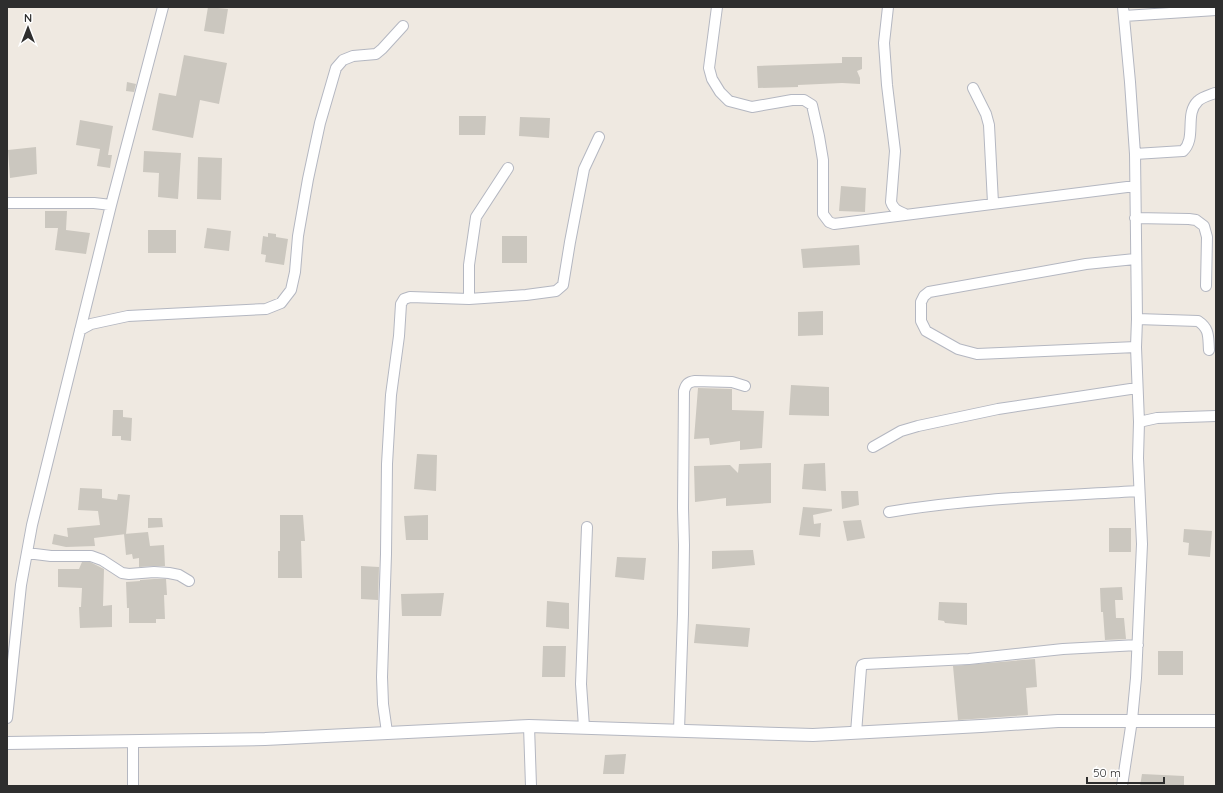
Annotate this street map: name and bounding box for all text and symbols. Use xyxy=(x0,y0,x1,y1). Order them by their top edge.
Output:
north arrow xyxy=(8,8,48,48)
text: N xyxy=(24,11,32,25)
scale bar xyxy=(1087,759,1164,785)
text: 50 m xyxy=(1093,765,1121,780)

